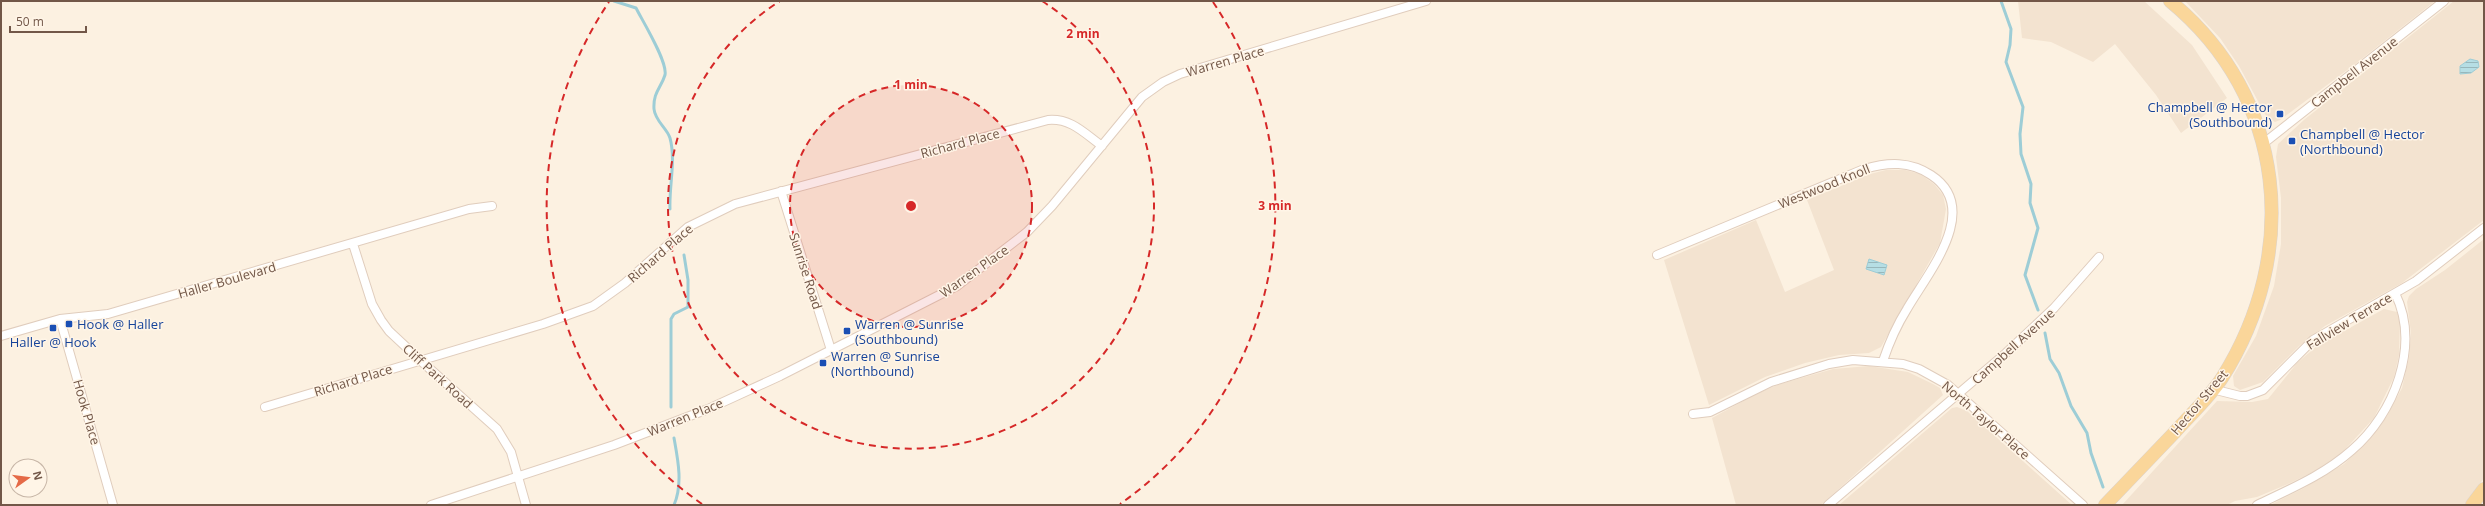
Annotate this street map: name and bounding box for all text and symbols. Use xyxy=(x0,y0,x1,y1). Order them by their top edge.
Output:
scale bar xyxy=(10,8,86,34)
text: 50 m xyxy=(16,13,44,30)
text: 2 min xyxy=(1066,25,1100,42)
street label: Campbell Avenue xyxy=(2307,32,2401,112)
street label: Warren Place xyxy=(1184,41,1266,81)
text: 1 min xyxy=(894,76,928,93)
place label: Champbell @ Hector (Southbound) xyxy=(2148,98,2273,131)
marker: Champbell @ Hector (Southbound) xyxy=(2275,109,2285,119)
street label: Richard Place xyxy=(918,124,1002,162)
place label: Champbell @ Hector (Northbound) xyxy=(2300,125,2425,158)
marker: Champbell @ Hector (Northbound) xyxy=(2287,136,2297,146)
street label: Westwood Knoll xyxy=(1775,159,1873,213)
text: 3 min xyxy=(1258,197,1292,214)
centre of rings xyxy=(904,199,918,213)
street label: Richard Place xyxy=(623,220,697,286)
street label: Sunrise Road xyxy=(785,230,827,312)
street label: Warren Place xyxy=(936,241,1012,301)
street label: Haller Boulevard xyxy=(176,257,278,303)
street label: Fallview Terrace xyxy=(2303,288,2395,354)
street label: Campbell Avenue xyxy=(1968,304,2058,388)
place label: Hook @ Haller xyxy=(77,315,164,333)
place label: Warren @ Sunrise (Southbound) xyxy=(855,315,964,348)
marker: Hook @ Haller xyxy=(64,319,74,329)
marker: Haller @ Hook xyxy=(48,323,58,333)
marker: Warren @ Sunrise (Southbound) xyxy=(842,326,852,336)
place label: Haller @ Hook xyxy=(10,333,96,351)
street label: Cliff Park Road xyxy=(399,340,477,412)
place label: Warren @ Sunrise (Northbound) xyxy=(831,347,940,380)
marker: Warren @ Sunrise (Northbound) xyxy=(818,358,828,368)
street label: Richard Place xyxy=(312,360,394,400)
street label: Hector Street xyxy=(2166,365,2232,439)
street label: Hook Place xyxy=(69,377,105,447)
street label: North Taylor Place xyxy=(1938,377,2034,463)
street label: Warren Place xyxy=(644,394,726,440)
north arrow xyxy=(8,458,48,498)
text: N xyxy=(30,469,47,482)

